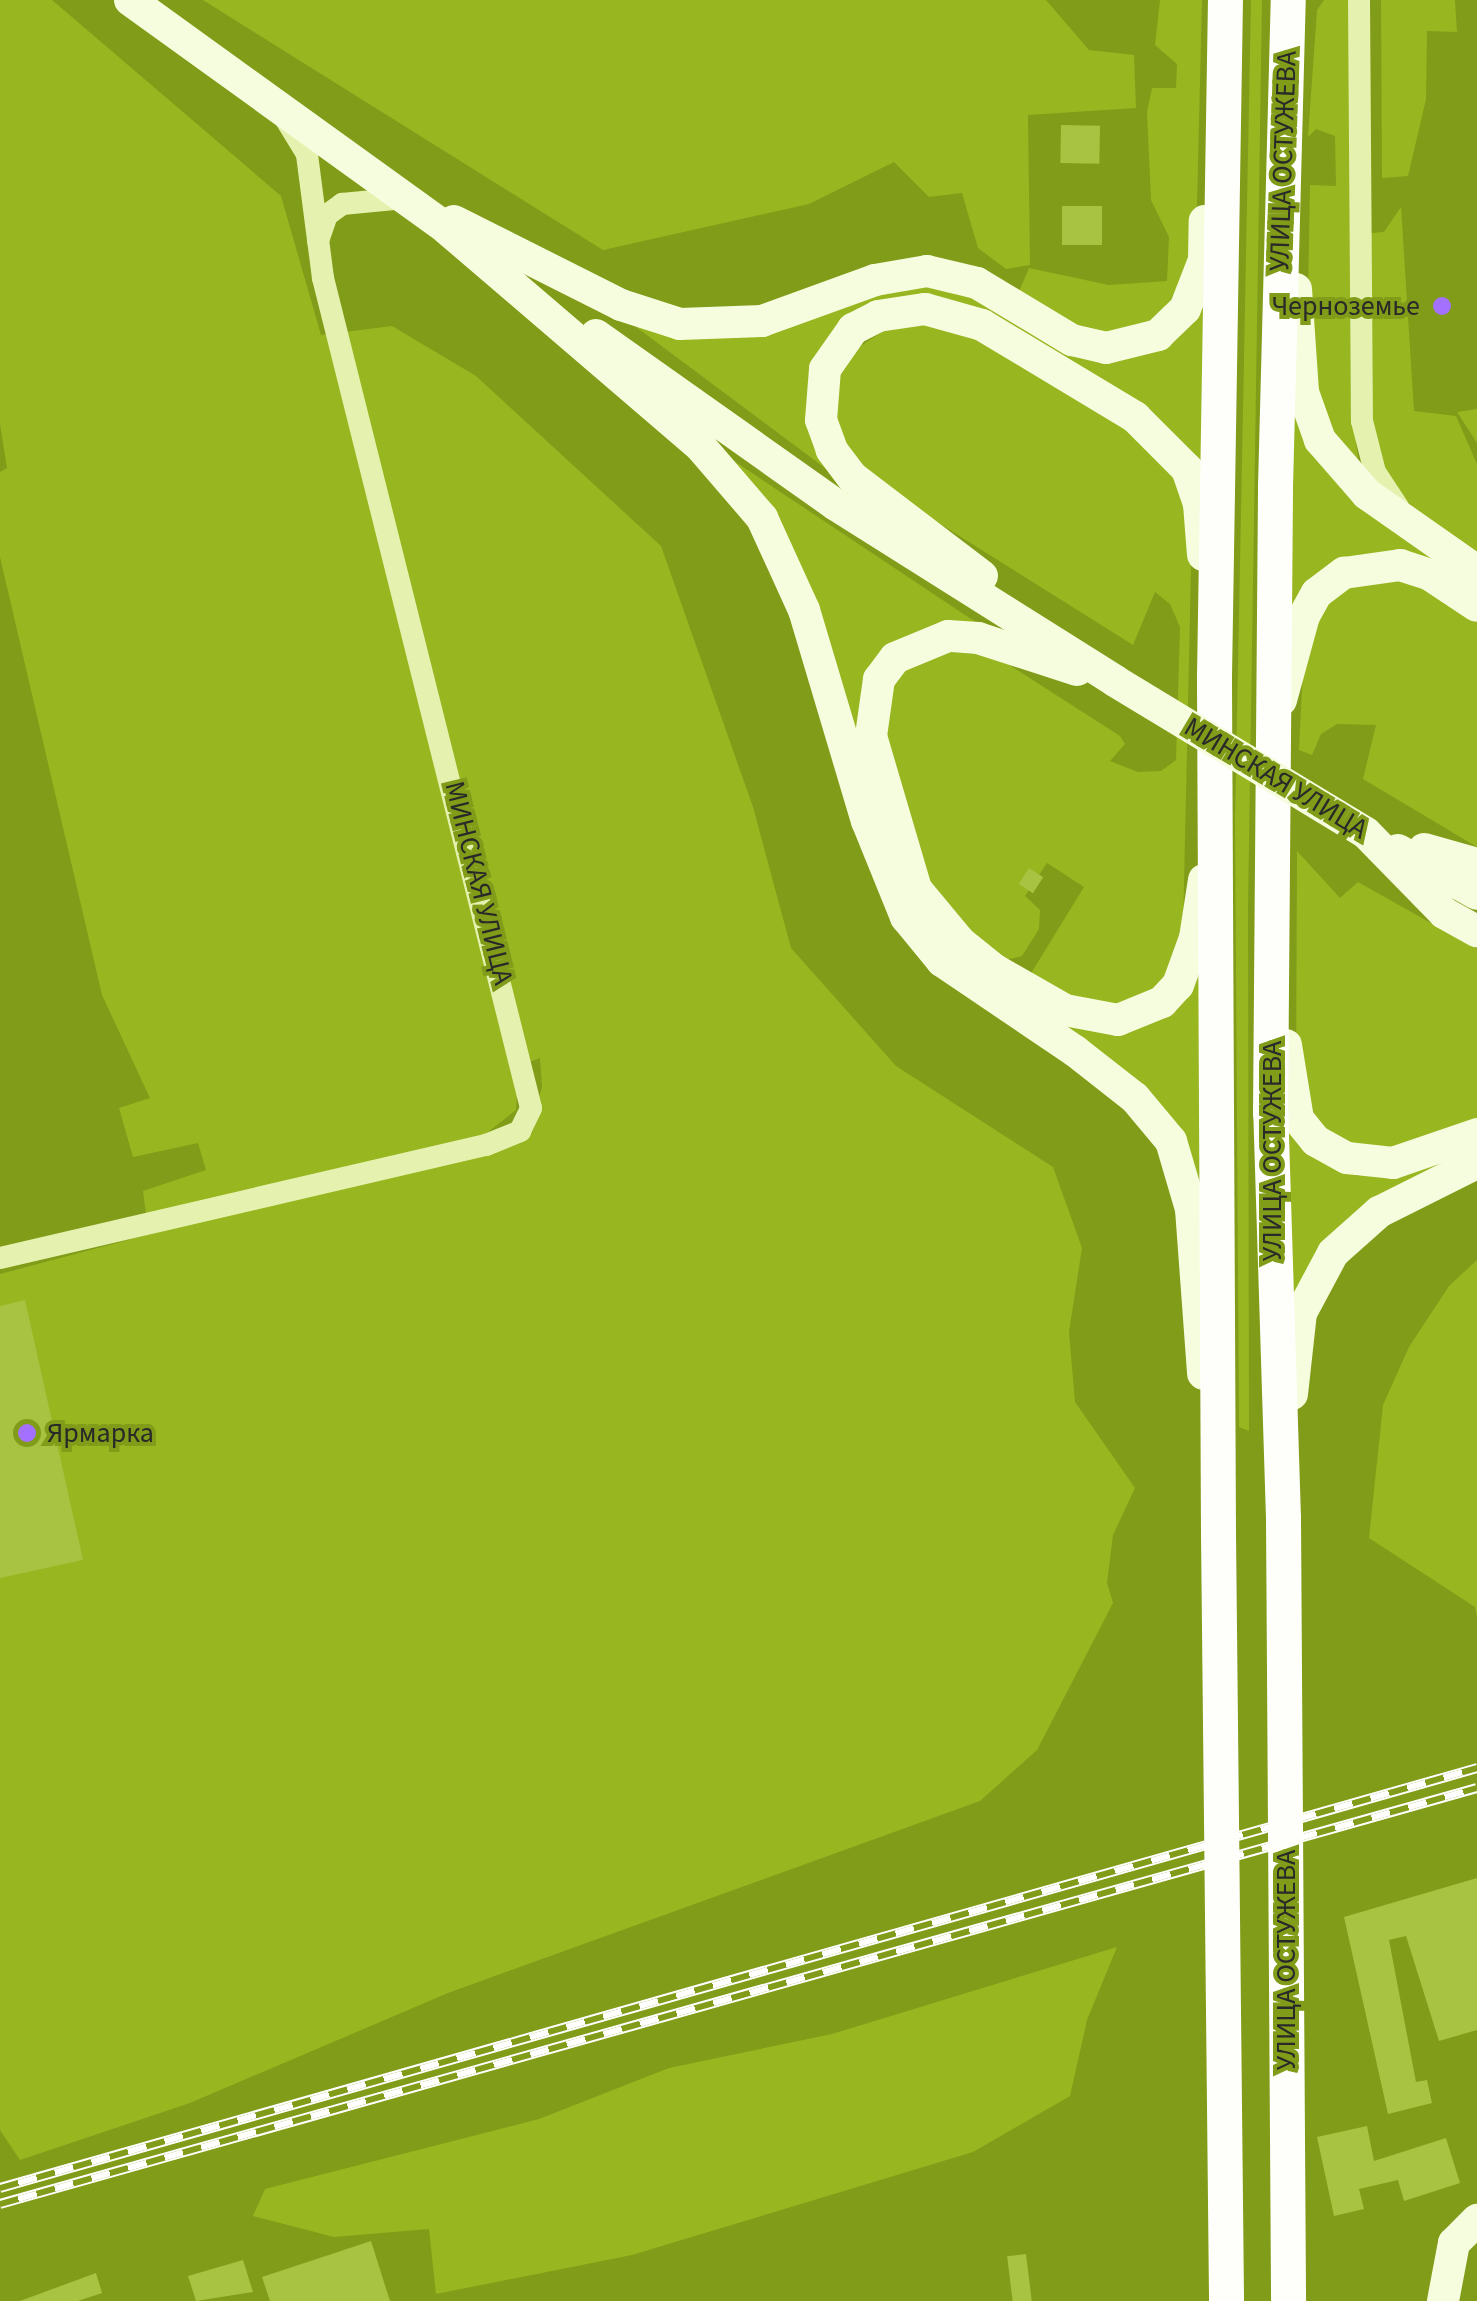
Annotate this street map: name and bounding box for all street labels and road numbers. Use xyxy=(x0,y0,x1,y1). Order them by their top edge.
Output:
street label: УЛИЦА ОСТУЖЕВА xyxy=(1262,50,1304,272)
street label: МИНСКАЯ УЛИЦА xyxy=(1178,710,1374,846)
street label: МИНСКАЯ УЛИЦА xyxy=(438,778,520,988)
street label: УЛИЦА ОСТУЖЕВА xyxy=(1255,1041,1289,1261)
street label: УЛИЦА ОСТУЖЕВА xyxy=(1269,1850,1303,2070)

